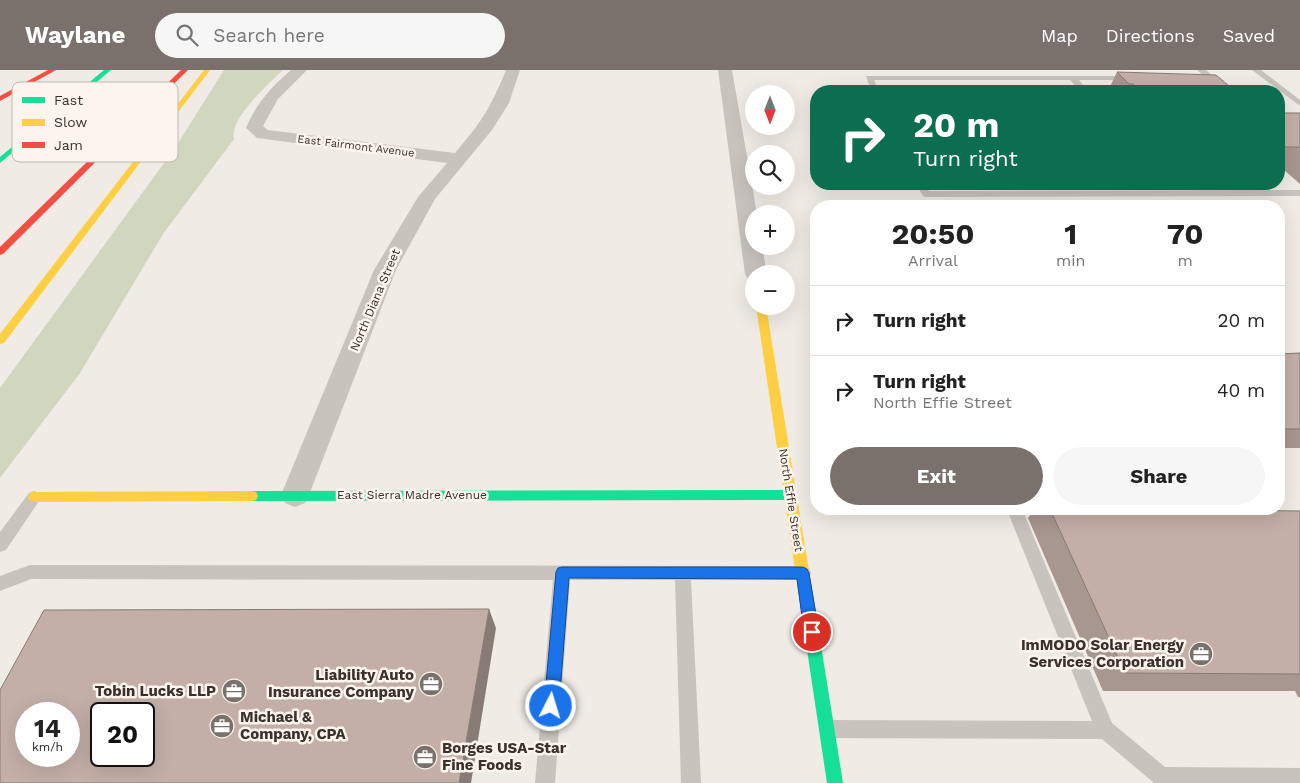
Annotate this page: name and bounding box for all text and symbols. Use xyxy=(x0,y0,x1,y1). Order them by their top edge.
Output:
search box xyxy=(155,13,505,58)
text: Waylane xyxy=(25,21,125,49)
icon: search xyxy=(173,21,201,49)
text: Search here xyxy=(213,24,325,47)
text: Map xyxy=(1041,25,1078,46)
text: Directions xyxy=(1106,25,1195,46)
text: Saved xyxy=(1223,25,1275,46)
legend xyxy=(12,82,178,162)
north arrow xyxy=(745,85,795,135)
map controls xyxy=(745,85,795,315)
text: Fast xyxy=(54,92,83,108)
text: 20 m xyxy=(913,104,999,146)
icon: right xyxy=(830,105,895,170)
text: Slow xyxy=(54,114,87,130)
street label: East Fairmont Avenue xyxy=(297,132,415,160)
text: Jam xyxy=(54,137,83,153)
button: search xyxy=(745,145,795,195)
text: Turn right xyxy=(913,146,1018,171)
button: + xyxy=(745,205,795,255)
text: 20:50 xyxy=(891,216,975,251)
text: 1 xyxy=(1064,216,1077,251)
text: 70 xyxy=(1167,216,1204,251)
street label: North Diana Street xyxy=(347,247,403,353)
text: Arrival xyxy=(908,251,958,270)
text: min xyxy=(1056,251,1085,270)
text: m xyxy=(1178,251,1193,270)
button: − xyxy=(745,265,795,315)
icon: right xyxy=(830,307,858,335)
text: Turn right xyxy=(873,309,966,332)
text: 20 m xyxy=(1218,309,1265,332)
text: Turn right xyxy=(873,370,966,393)
icon: right xyxy=(830,377,858,405)
text: 40 m xyxy=(1217,379,1265,402)
text: North Effie Street xyxy=(873,393,1012,412)
street label: North Effie Street xyxy=(776,447,806,553)
button: Exit xyxy=(830,447,1043,505)
button: Share xyxy=(1053,447,1265,505)
street label: East Sierra Madre Avenue xyxy=(337,488,487,502)
pin xyxy=(791,611,833,653)
icon: arrive xyxy=(798,618,826,646)
place label: ImMODO Solar Energy Services Corporation xyxy=(1021,636,1185,671)
office icon: ImMODO Solar Energy Services Corporation xyxy=(1188,641,1214,667)
place label: Liability Auto Insurance Company xyxy=(268,666,415,701)
office icon: Liability Auto Insurance Company xyxy=(418,671,444,697)
office icon: Tobin Lucks LLP xyxy=(221,678,247,704)
position arrow xyxy=(524,679,576,731)
place label: Tobin Lucks LLP xyxy=(95,682,216,700)
speed limit sign: 20 xyxy=(90,702,155,767)
place label: Michael & Company, CPA xyxy=(240,708,347,743)
office icon: Michael & Company, CPA xyxy=(209,713,235,739)
text: 14 xyxy=(34,714,61,743)
place label: Borges USA-Star Fine Foods xyxy=(442,739,567,774)
text: km/h xyxy=(32,740,63,754)
office icon: Borges USA-Star Fine Foods xyxy=(412,744,438,770)

